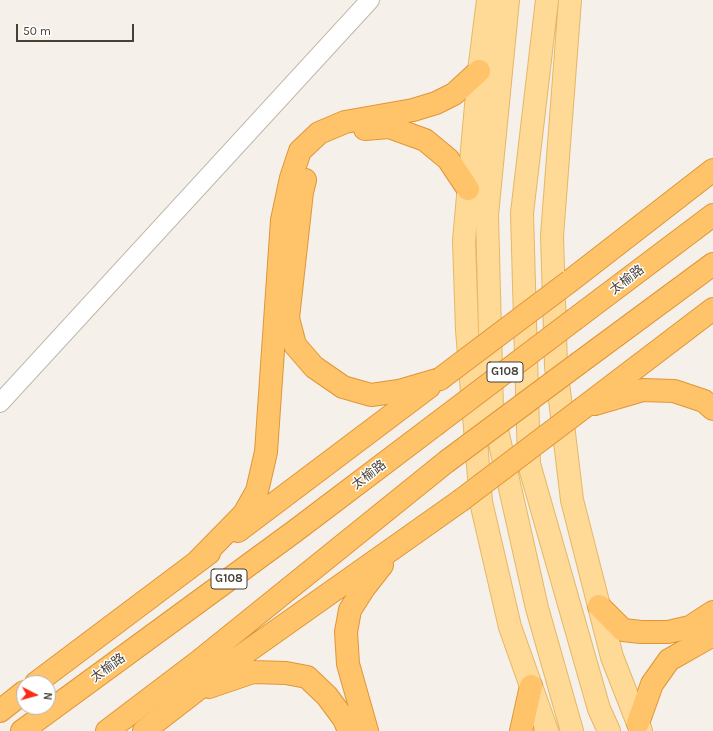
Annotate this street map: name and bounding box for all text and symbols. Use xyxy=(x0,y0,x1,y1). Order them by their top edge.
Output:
scale bar xyxy=(18,16,136,42)
text: 50 m xyxy=(23,24,51,38)
street label: 太榆路 xyxy=(607,262,647,298)
road number: G108 xyxy=(487,362,523,382)
street label: 太榆路 xyxy=(349,457,389,493)
road number: G108 xyxy=(211,569,247,589)
street label: 太榆路 xyxy=(88,650,128,686)
north arrow xyxy=(16,675,56,715)
text: N xyxy=(41,692,54,701)

